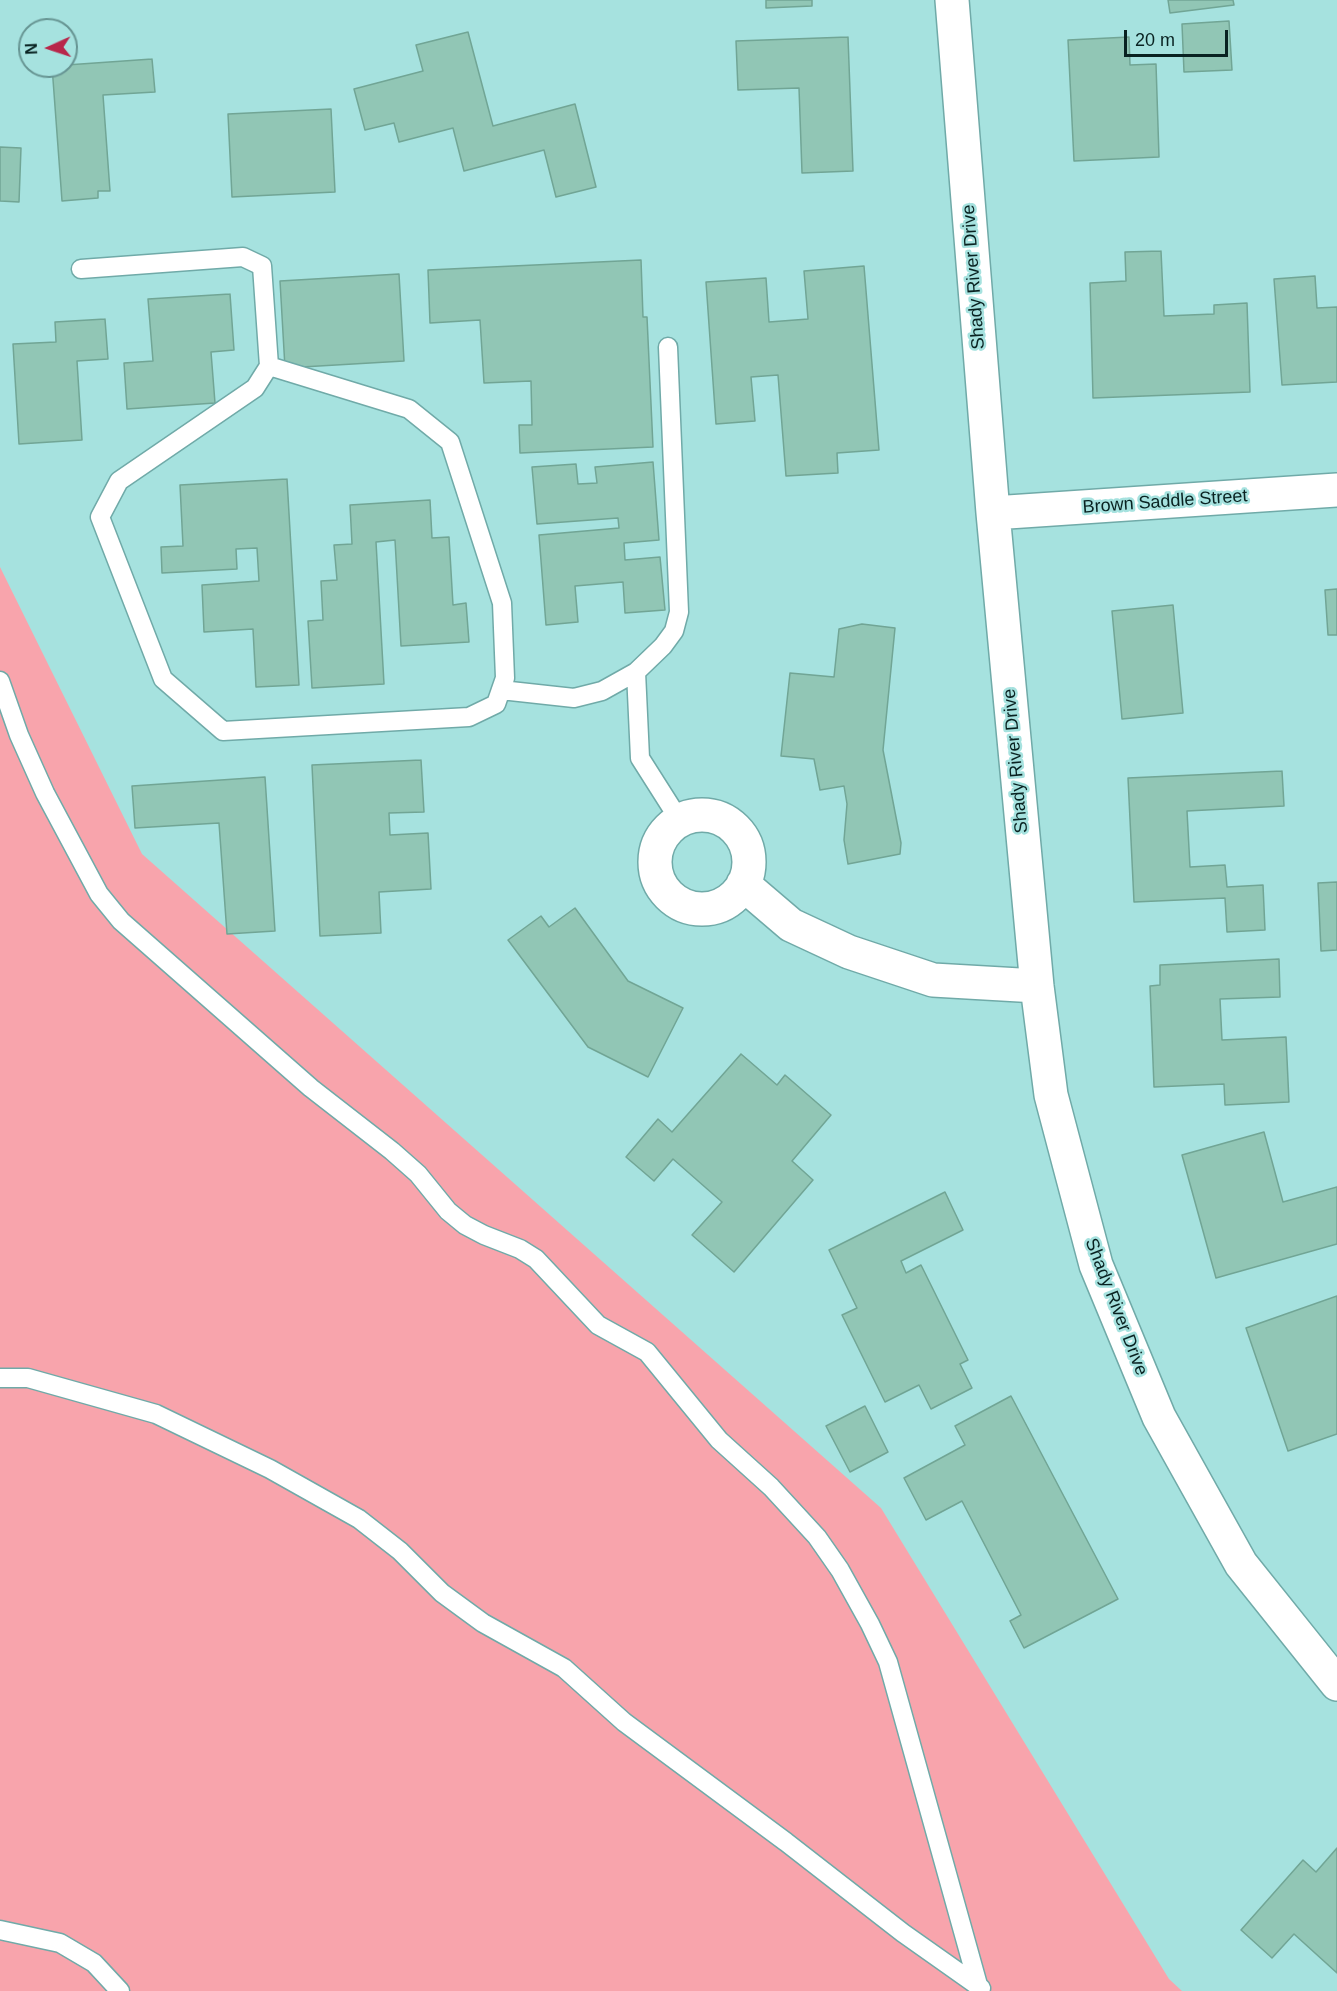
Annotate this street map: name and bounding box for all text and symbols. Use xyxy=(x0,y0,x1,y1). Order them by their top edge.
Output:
north arrow xyxy=(18,18,78,78)
scale bar xyxy=(1127,18,1230,56)
text: 20 m xyxy=(1135,30,1175,50)
text: N xyxy=(23,43,40,55)
street label: Shady River Drive xyxy=(958,204,990,350)
street label: Brown Saddle Street xyxy=(1082,485,1248,519)
street label: Shady River Drive xyxy=(999,688,1033,834)
street label: Shady River Drive xyxy=(1080,1235,1152,1379)

